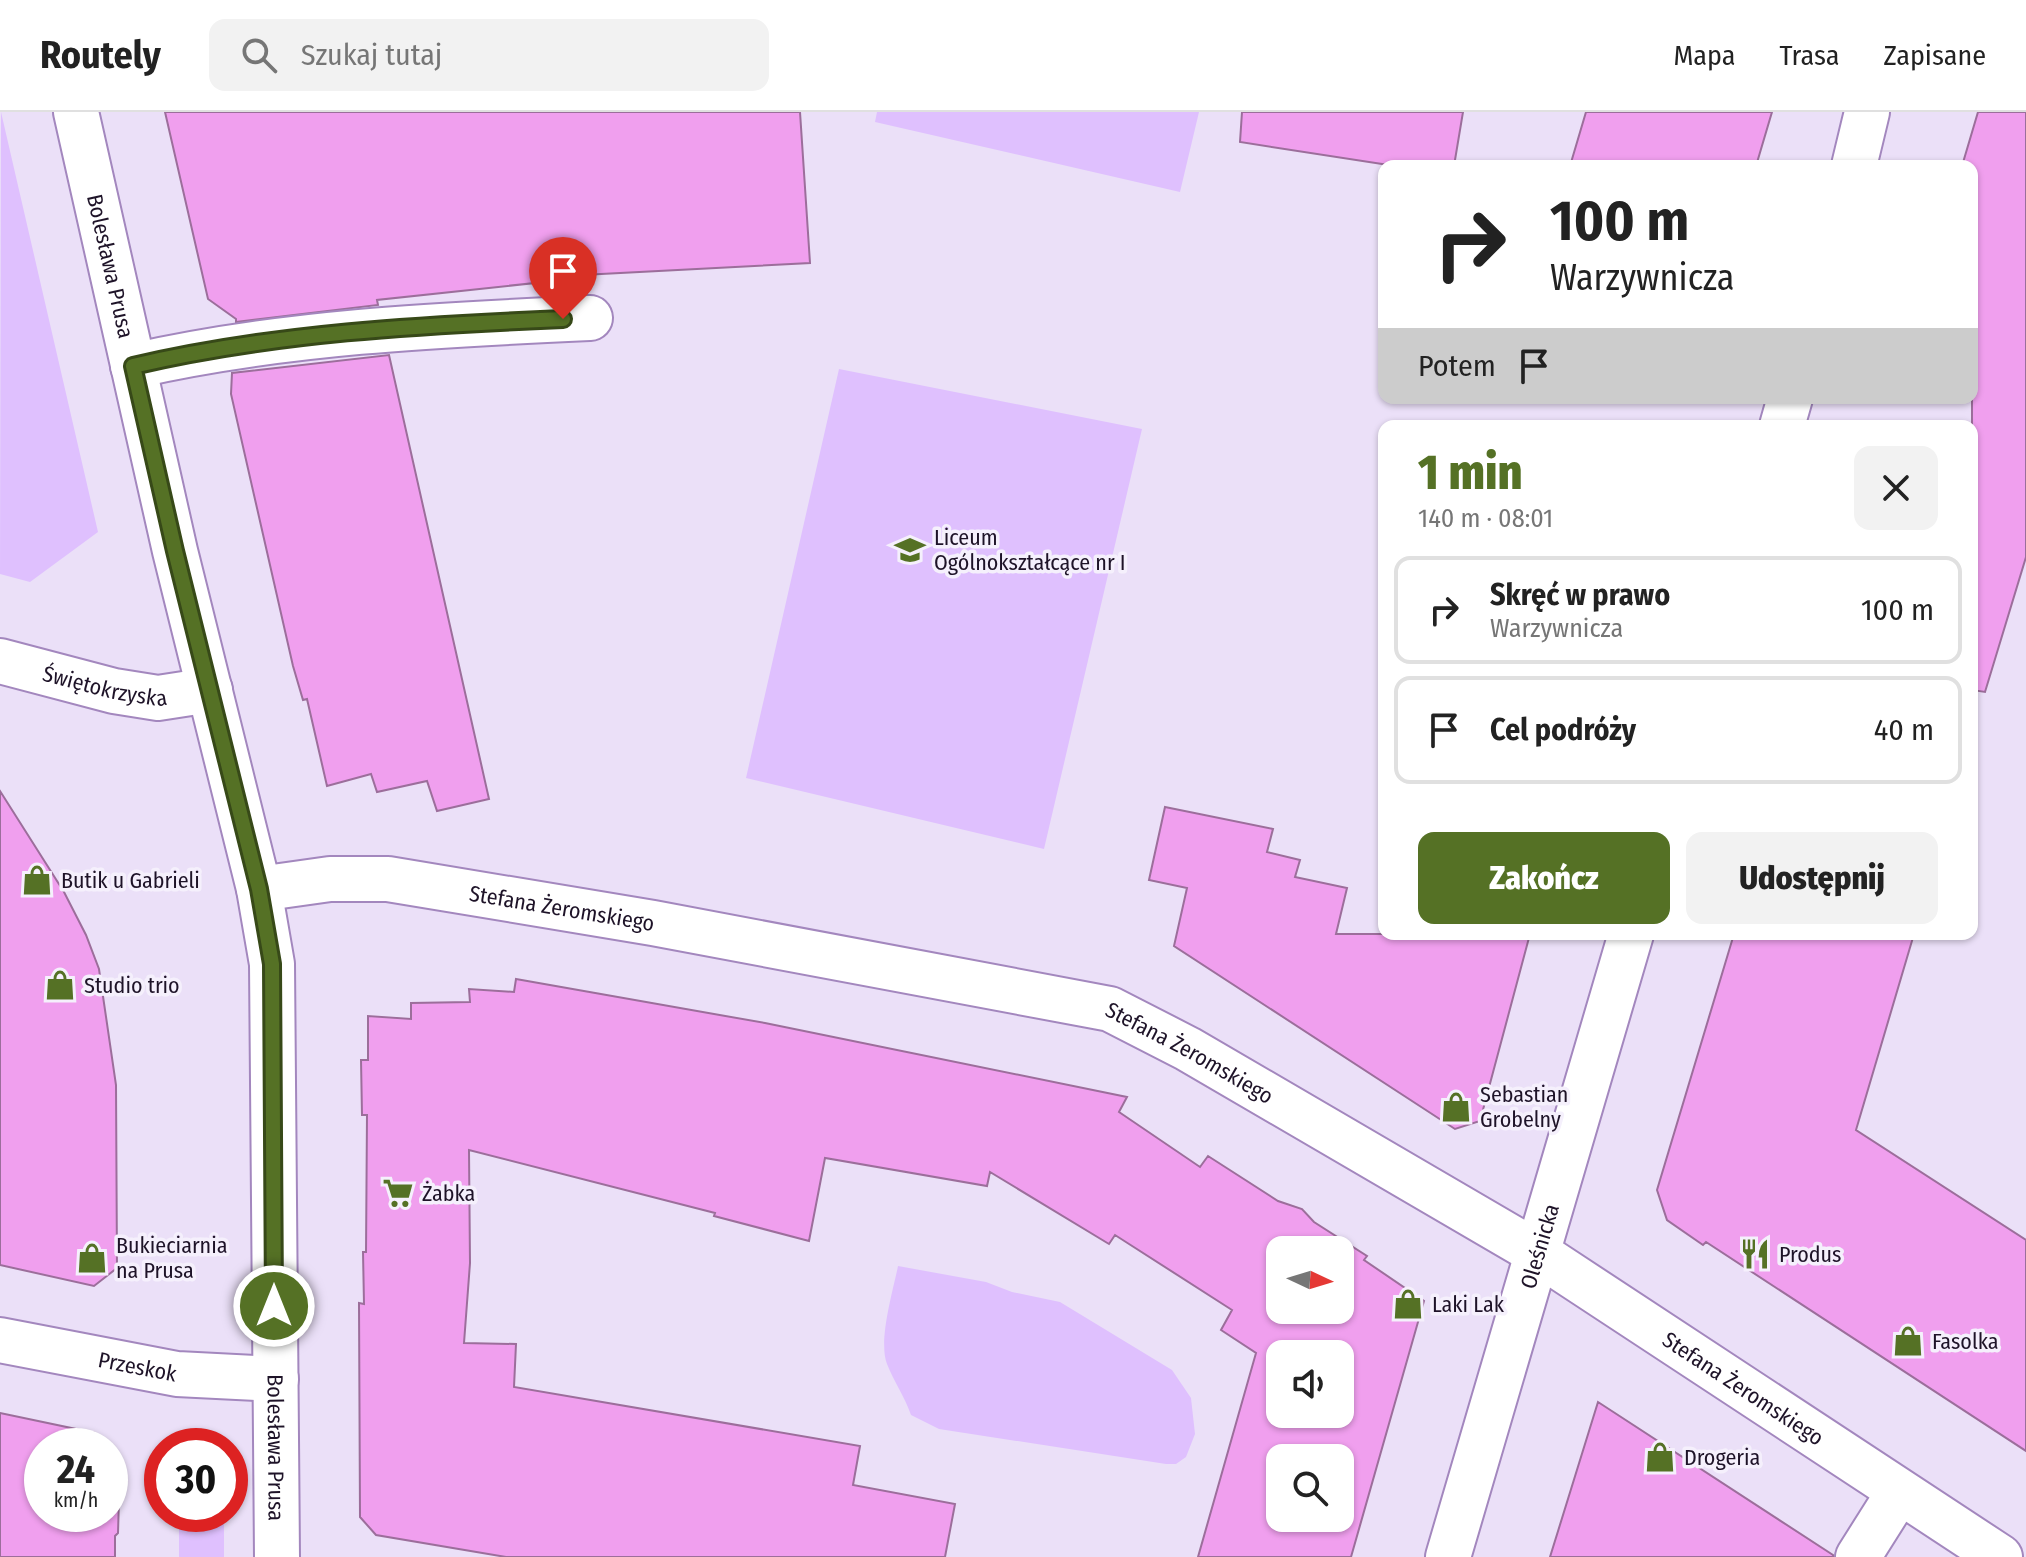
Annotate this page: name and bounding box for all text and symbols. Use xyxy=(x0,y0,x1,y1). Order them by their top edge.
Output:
search box xyxy=(209,19,769,91)
text: Routely xyxy=(40,32,161,78)
icon: search xyxy=(237,33,281,77)
text: Szukaj tutaj xyxy=(301,37,442,73)
text: Mapa xyxy=(1673,39,1735,72)
text: Trasa xyxy=(1779,39,1839,72)
text: Zapisane xyxy=(1883,39,1986,72)
text: 100 m xyxy=(1550,188,1689,255)
street label: Bolesława Prusa xyxy=(81,192,140,341)
icon: right xyxy=(1418,192,1522,296)
pin xyxy=(529,237,597,319)
icon: arrive xyxy=(541,249,585,293)
text: Warzywnicza xyxy=(1550,256,1734,300)
icon: arrive xyxy=(1512,344,1556,388)
text: Potem xyxy=(1418,348,1496,384)
text: 1 min xyxy=(1418,444,1522,502)
button: close xyxy=(1854,446,1938,530)
text: 140 m · 08:01 xyxy=(1418,503,1553,534)
place label: Liceum Ogólnokształcące nr I xyxy=(934,524,1126,576)
school or university icon: Liceum Ogólnokształcące nr I xyxy=(893,533,927,567)
text: Skręć w prawo xyxy=(1490,577,1670,613)
icon: right xyxy=(1422,588,1466,632)
text: 100 m xyxy=(1861,592,1934,628)
text: Warzywnicza xyxy=(1490,613,1623,644)
street label: Świętokrzyska xyxy=(40,659,169,712)
icon: arrive xyxy=(1422,708,1466,752)
text: Cel podróży xyxy=(1490,712,1636,748)
text: 40 m xyxy=(1874,712,1934,748)
button: Zakończ xyxy=(1418,832,1670,924)
button: Udostępnij xyxy=(1686,832,1938,924)
shop icon: Butik u Gabrieli xyxy=(20,863,54,897)
place label: Butik u Gabrieli xyxy=(61,867,200,894)
street label: Stefana Żeromskiego xyxy=(467,879,657,937)
shop icon: Studio trio xyxy=(43,968,77,1002)
place label: Studio trio xyxy=(84,972,180,999)
street label: Stefana Żeromskiego xyxy=(1101,996,1278,1109)
place label: Sebastian Grobelny xyxy=(1480,1081,1568,1133)
shop icon: Sebastian Grobelny xyxy=(1439,1090,1473,1124)
supermarket icon: Żabka xyxy=(381,1176,415,1210)
place label: Żabka xyxy=(422,1180,475,1207)
street label: Oleśnicka xyxy=(1514,1201,1565,1292)
place label: Bukieciarnia na Prusa xyxy=(116,1232,228,1284)
north arrow xyxy=(1266,1236,1354,1324)
map controls xyxy=(1266,1236,1354,1532)
restaurant icon: Produs xyxy=(1738,1237,1772,1271)
shop icon: Bukieciarnia na Prusa xyxy=(75,1241,109,1275)
place label: Produs xyxy=(1779,1241,1841,1268)
position arrow xyxy=(232,1264,316,1348)
shop icon: Laki Lak xyxy=(1391,1287,1425,1321)
place label: Laki Lak xyxy=(1432,1291,1505,1318)
shop icon: Fasolka xyxy=(1891,1324,1925,1358)
street label: Stefana Żeromskiego xyxy=(1658,1326,1829,1451)
place label: Fasolka xyxy=(1932,1328,1998,1355)
button: sound xyxy=(1266,1340,1354,1428)
street label: Przeskok xyxy=(96,1346,180,1387)
street label: Bolesława Prusa xyxy=(262,1374,290,1521)
speed limit sign: 30 xyxy=(144,1428,248,1532)
shop icon: Drogeria xyxy=(1643,1440,1677,1474)
button: search xyxy=(1266,1444,1354,1532)
place label: Drogeria xyxy=(1684,1444,1760,1471)
text: 24 xyxy=(57,1446,95,1494)
text: km/h xyxy=(54,1488,98,1512)

